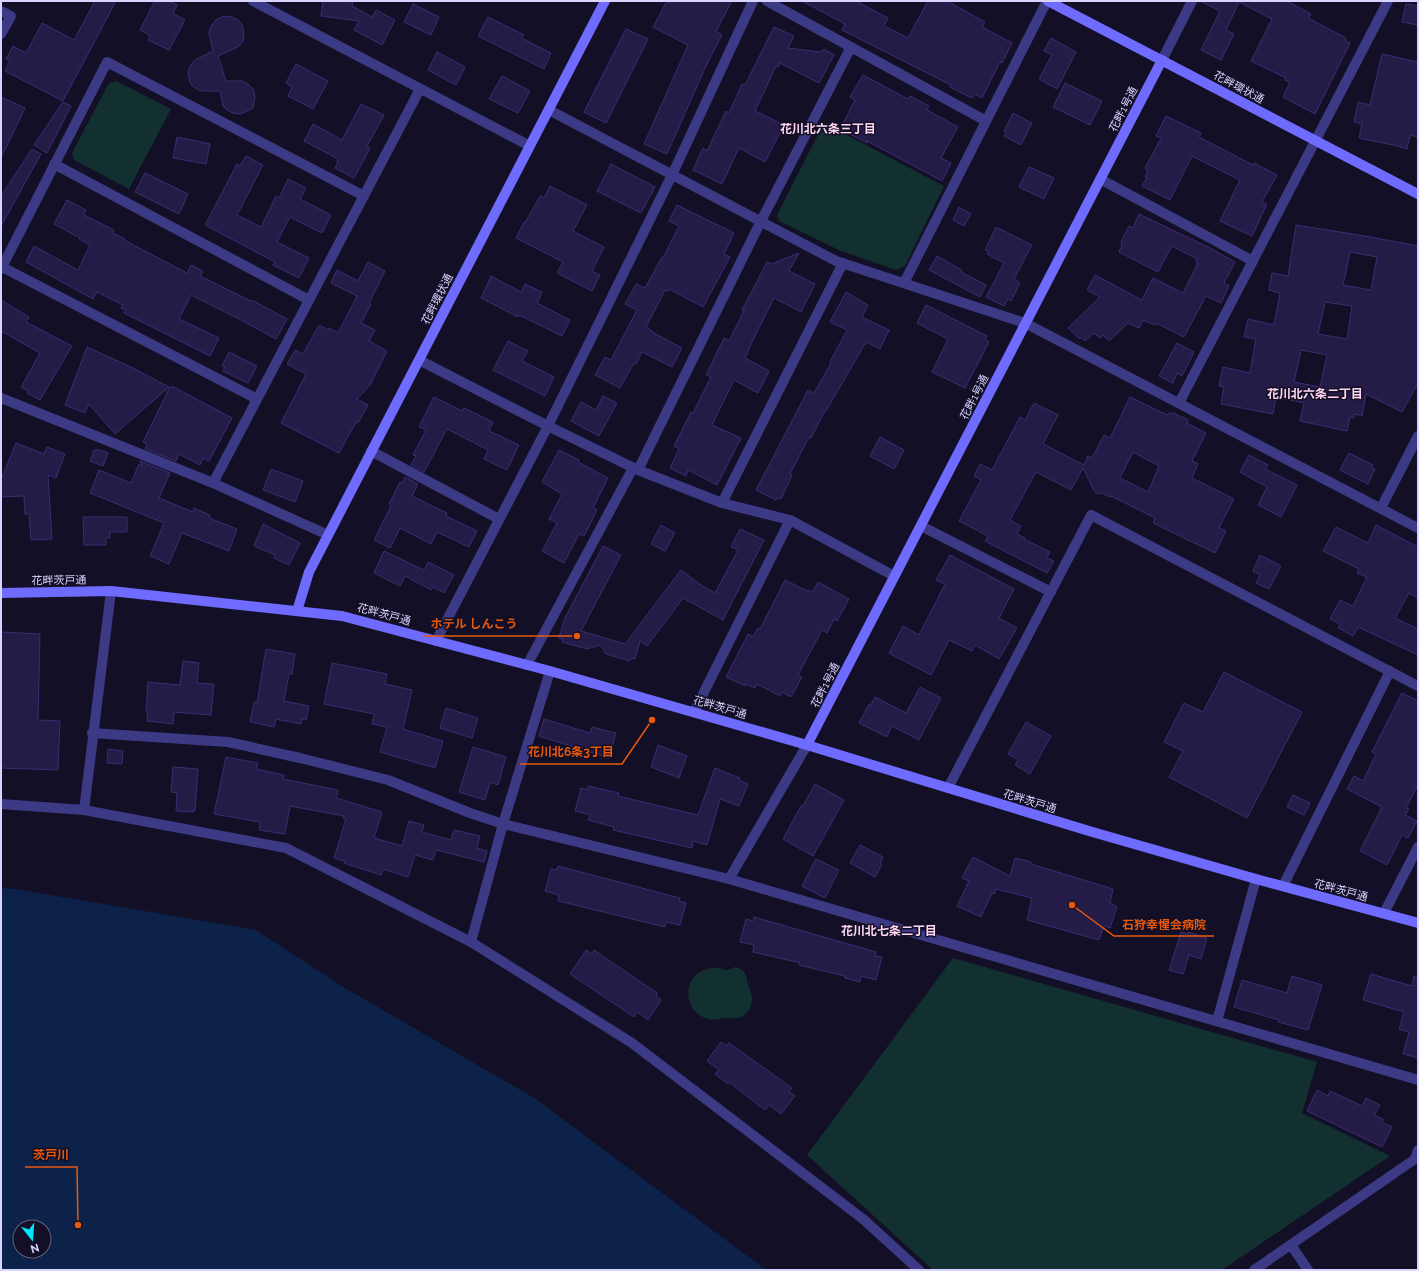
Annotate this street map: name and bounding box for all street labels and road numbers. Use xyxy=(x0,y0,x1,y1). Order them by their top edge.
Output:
street label: 花畔環状通 xyxy=(1211,69,1266,106)
street label: 花畔1号通 xyxy=(1107,85,1140,134)
street label: 花畔環状通 xyxy=(419,272,456,327)
street label: 花畔1号通 xyxy=(958,373,991,422)
street label: 花畔茨戸通 xyxy=(31,574,87,587)
street label: 花畔茨戸通 xyxy=(356,601,412,628)
street label: 花畔1号通 xyxy=(809,661,842,710)
street label: 花畔茨戸通 xyxy=(692,694,748,721)
street label: 花畔茨戸通 xyxy=(1002,787,1058,816)
street label: 花畔茨戸通 xyxy=(1313,877,1369,904)

